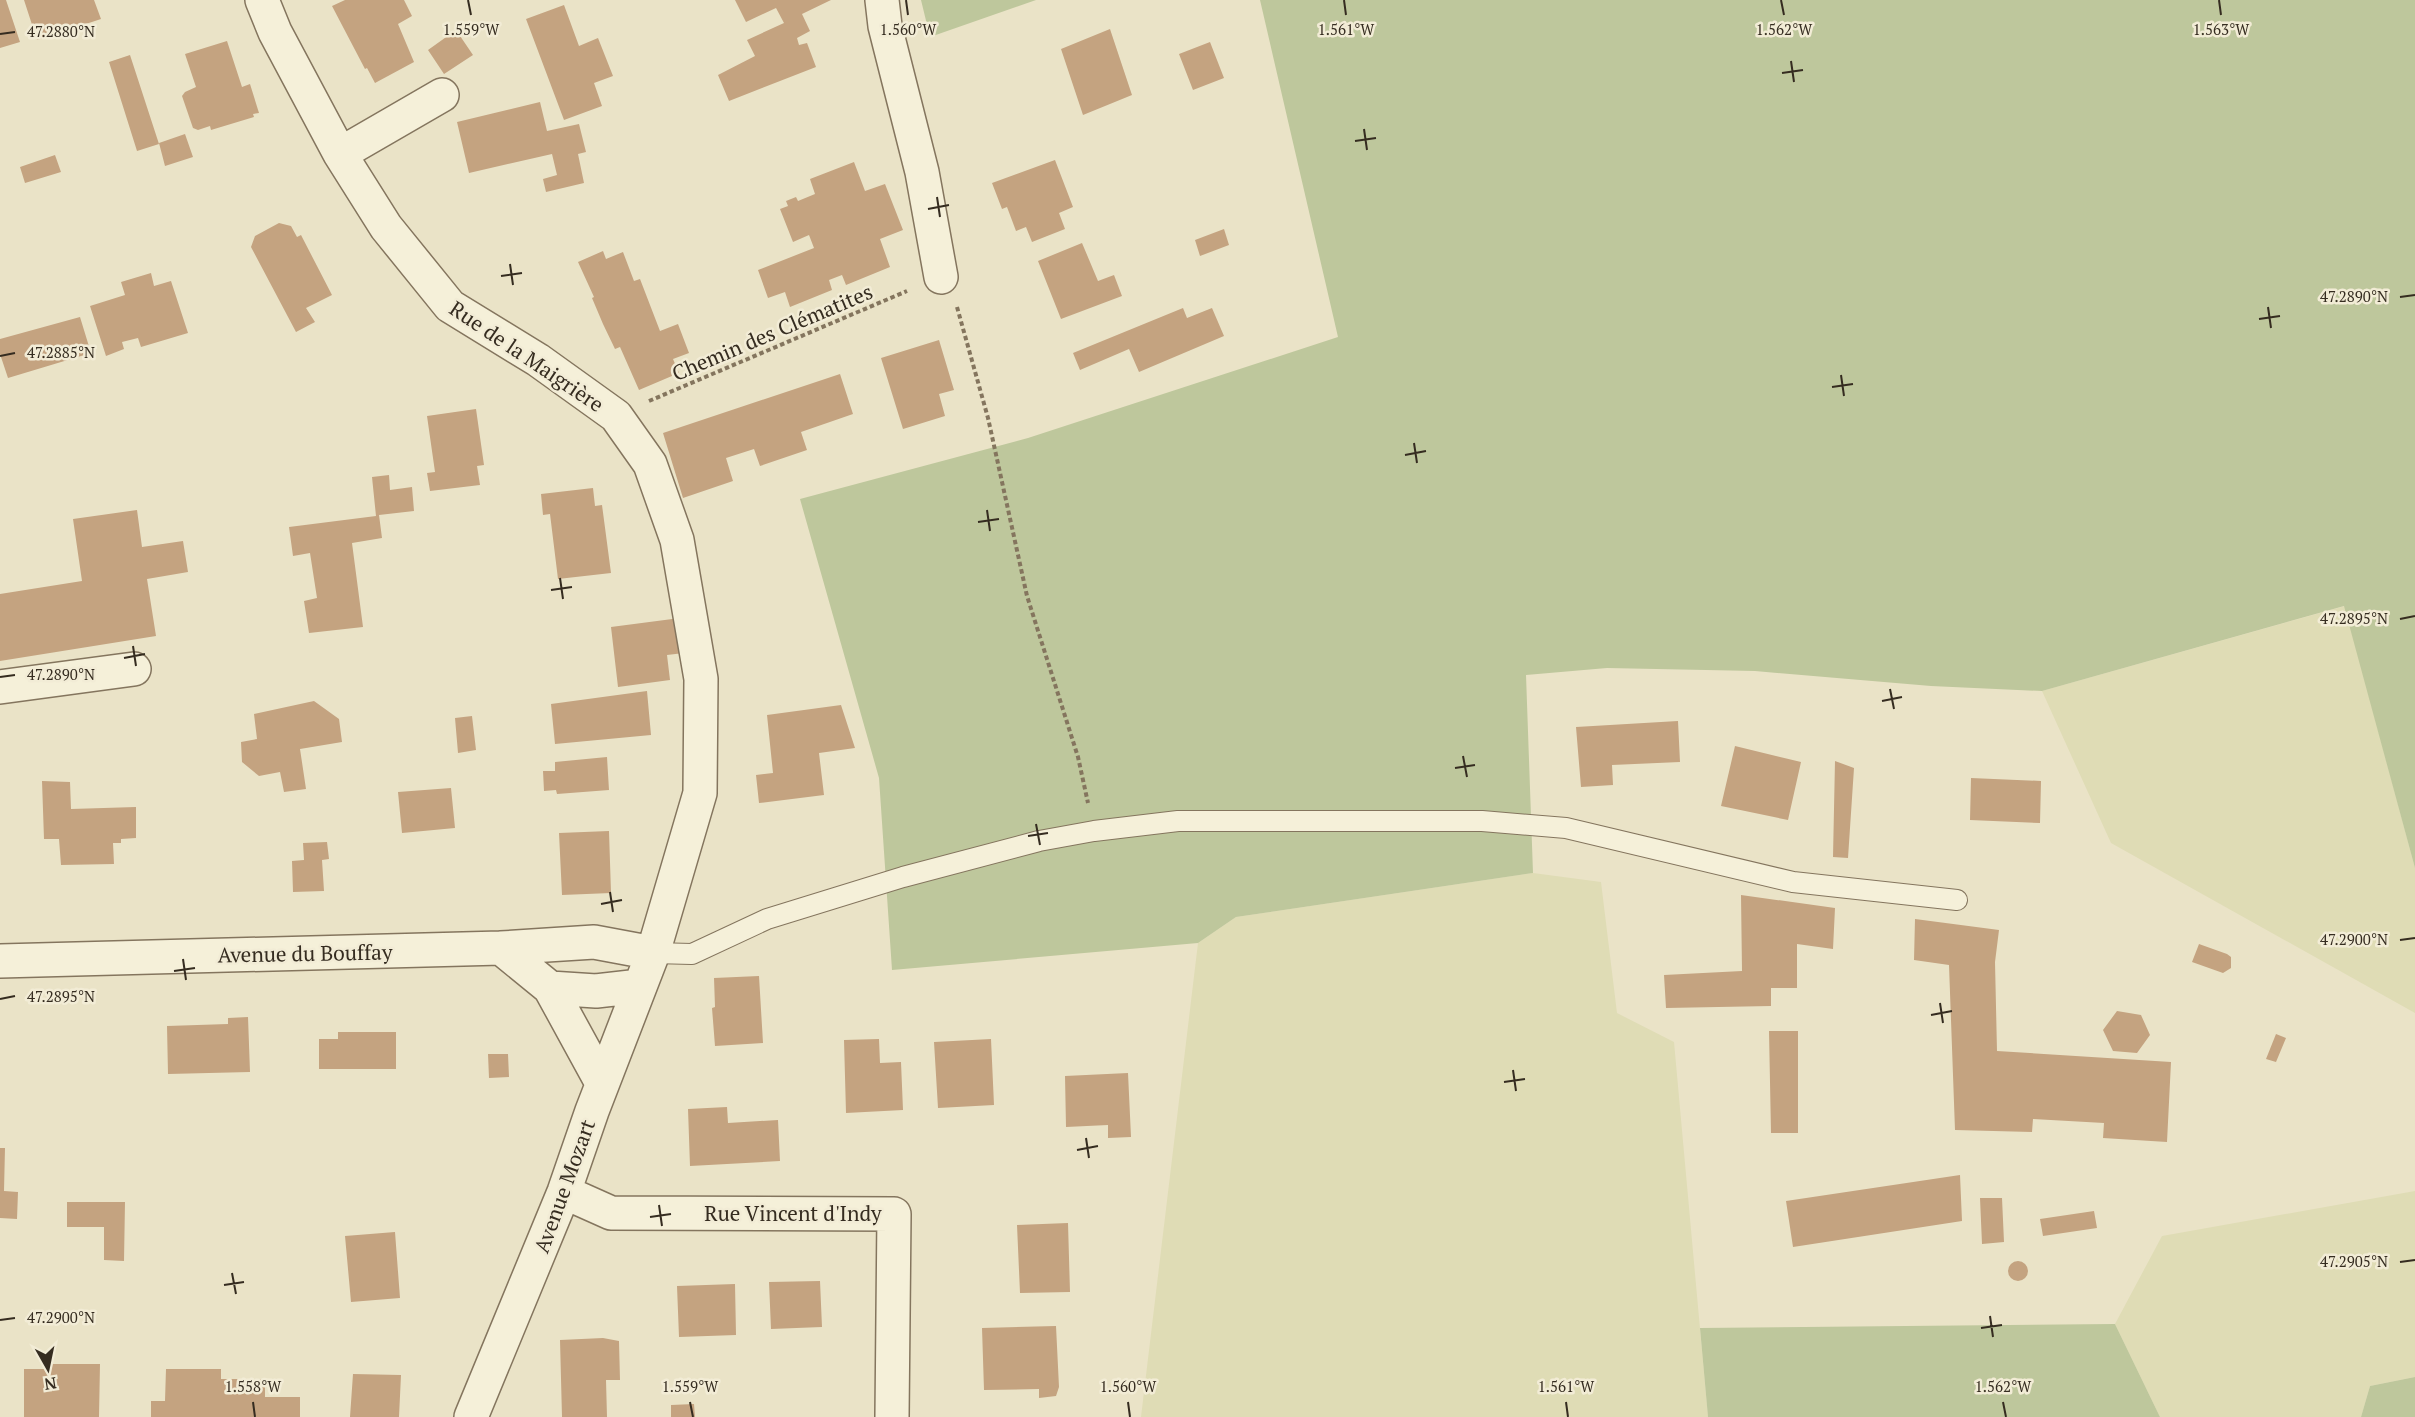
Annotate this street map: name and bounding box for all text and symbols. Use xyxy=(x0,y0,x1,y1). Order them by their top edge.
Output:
text: 1.559°W xyxy=(443,19,500,39)
text: 1.560°W xyxy=(880,19,937,39)
text: 1.561°W xyxy=(1318,19,1375,39)
text: 1.562°W xyxy=(1756,19,1813,39)
text: 1.563°W xyxy=(2193,19,2250,39)
text: 47.2880°N xyxy=(27,21,95,41)
street label: Chemin des Clématites xyxy=(667,277,877,387)
text: 47.2890°N xyxy=(2320,286,2388,306)
street label: Rue de la Maigrière xyxy=(444,294,610,418)
text: 47.2885°N xyxy=(27,342,95,362)
text: 47.2895°N xyxy=(2320,608,2388,628)
text: 47.2890°N xyxy=(27,664,95,684)
text: 47.2900°N xyxy=(2320,929,2388,949)
street label: Avenue du Bouffay xyxy=(217,937,393,969)
text: 47.2895°N xyxy=(27,986,95,1006)
street label: Avenue Mozart xyxy=(527,1115,601,1257)
street label: Rue Vincent d'Indy xyxy=(704,1199,882,1227)
text: 47.2905°N xyxy=(2320,1251,2388,1271)
text: 47.2900°N xyxy=(27,1307,95,1327)
north arrow xyxy=(18,1339,78,1399)
text: N xyxy=(43,1372,58,1396)
text: 1.558°W xyxy=(225,1376,282,1396)
text: 1.559°W xyxy=(662,1376,719,1396)
text: 1.560°W xyxy=(1100,1376,1157,1396)
text: 1.561°W xyxy=(1538,1376,1595,1396)
text: 1.562°W xyxy=(1975,1376,2032,1396)

